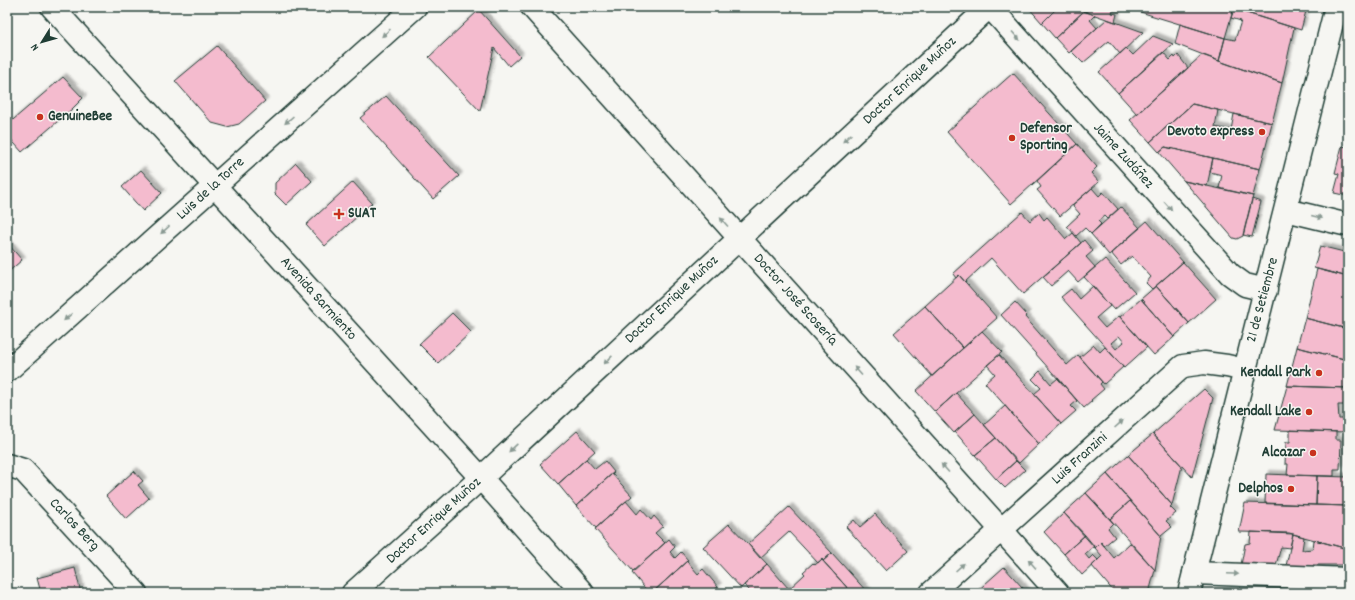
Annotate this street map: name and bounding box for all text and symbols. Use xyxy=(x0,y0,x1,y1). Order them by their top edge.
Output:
north arrow xyxy=(22,22,62,62)
one-way arrow xyxy=(381,28,391,38)
street label: Doctor Enrique Muñoz xyxy=(858,31,962,130)
one-way arrow xyxy=(1011,31,1020,41)
text: N xyxy=(27,39,44,54)
place label: GenuineBee xyxy=(48,106,113,128)
marker: GenuineBee xyxy=(35,112,45,122)
one-way arrow xyxy=(284,115,294,124)
place label: Defensor Sporting xyxy=(1020,118,1072,157)
street label: Jaime Zudáñez xyxy=(1087,118,1159,194)
place label: Devoto express xyxy=(1167,121,1254,143)
marker: Devoto express xyxy=(1257,127,1267,137)
one-way arrow xyxy=(842,133,852,143)
marker: Defensor Sporting xyxy=(1007,133,1017,143)
street label: Luis de la Torre xyxy=(172,152,250,226)
one-way arrow xyxy=(1163,201,1172,210)
place label: SUAT xyxy=(348,203,377,225)
marker: SUAT xyxy=(333,208,345,220)
one-way arrow xyxy=(1311,215,1323,221)
one-way arrow xyxy=(720,217,729,227)
one-way arrow xyxy=(160,225,170,235)
street label: Doctor José Scosería xyxy=(747,249,843,352)
street label: Doctor Enrique Muñoz xyxy=(620,250,724,349)
street label: Avenida Sarmiento xyxy=(274,252,362,346)
street label: 21 de Setiembre xyxy=(1241,255,1285,345)
one-way arrow xyxy=(63,312,73,321)
one-way arrow xyxy=(603,355,613,364)
place label: Kendall Park xyxy=(1240,362,1311,384)
one-way arrow xyxy=(853,366,863,376)
marker: Kendall Park xyxy=(1314,368,1324,378)
place label: Kendall Lake xyxy=(1230,401,1301,423)
marker: Kendall Lake xyxy=(1304,407,1314,417)
one-way arrow xyxy=(1114,419,1125,428)
street label: Luis Franzini xyxy=(1047,427,1113,490)
place label: Alcazar xyxy=(1262,442,1305,464)
one-way arrow xyxy=(508,444,518,453)
marker: Alcazar xyxy=(1308,448,1318,458)
one-way arrow xyxy=(941,463,950,472)
street label: Doctor Enrique Muñoz xyxy=(382,472,487,570)
place label: Delphos xyxy=(1238,478,1283,500)
marker: Delphos xyxy=(1286,484,1296,494)
street label: Carlos Berg xyxy=(43,493,105,557)
one-way arrow xyxy=(1027,559,1037,569)
one-way arrow xyxy=(955,562,965,571)
one-way arrow xyxy=(1227,571,1239,578)

